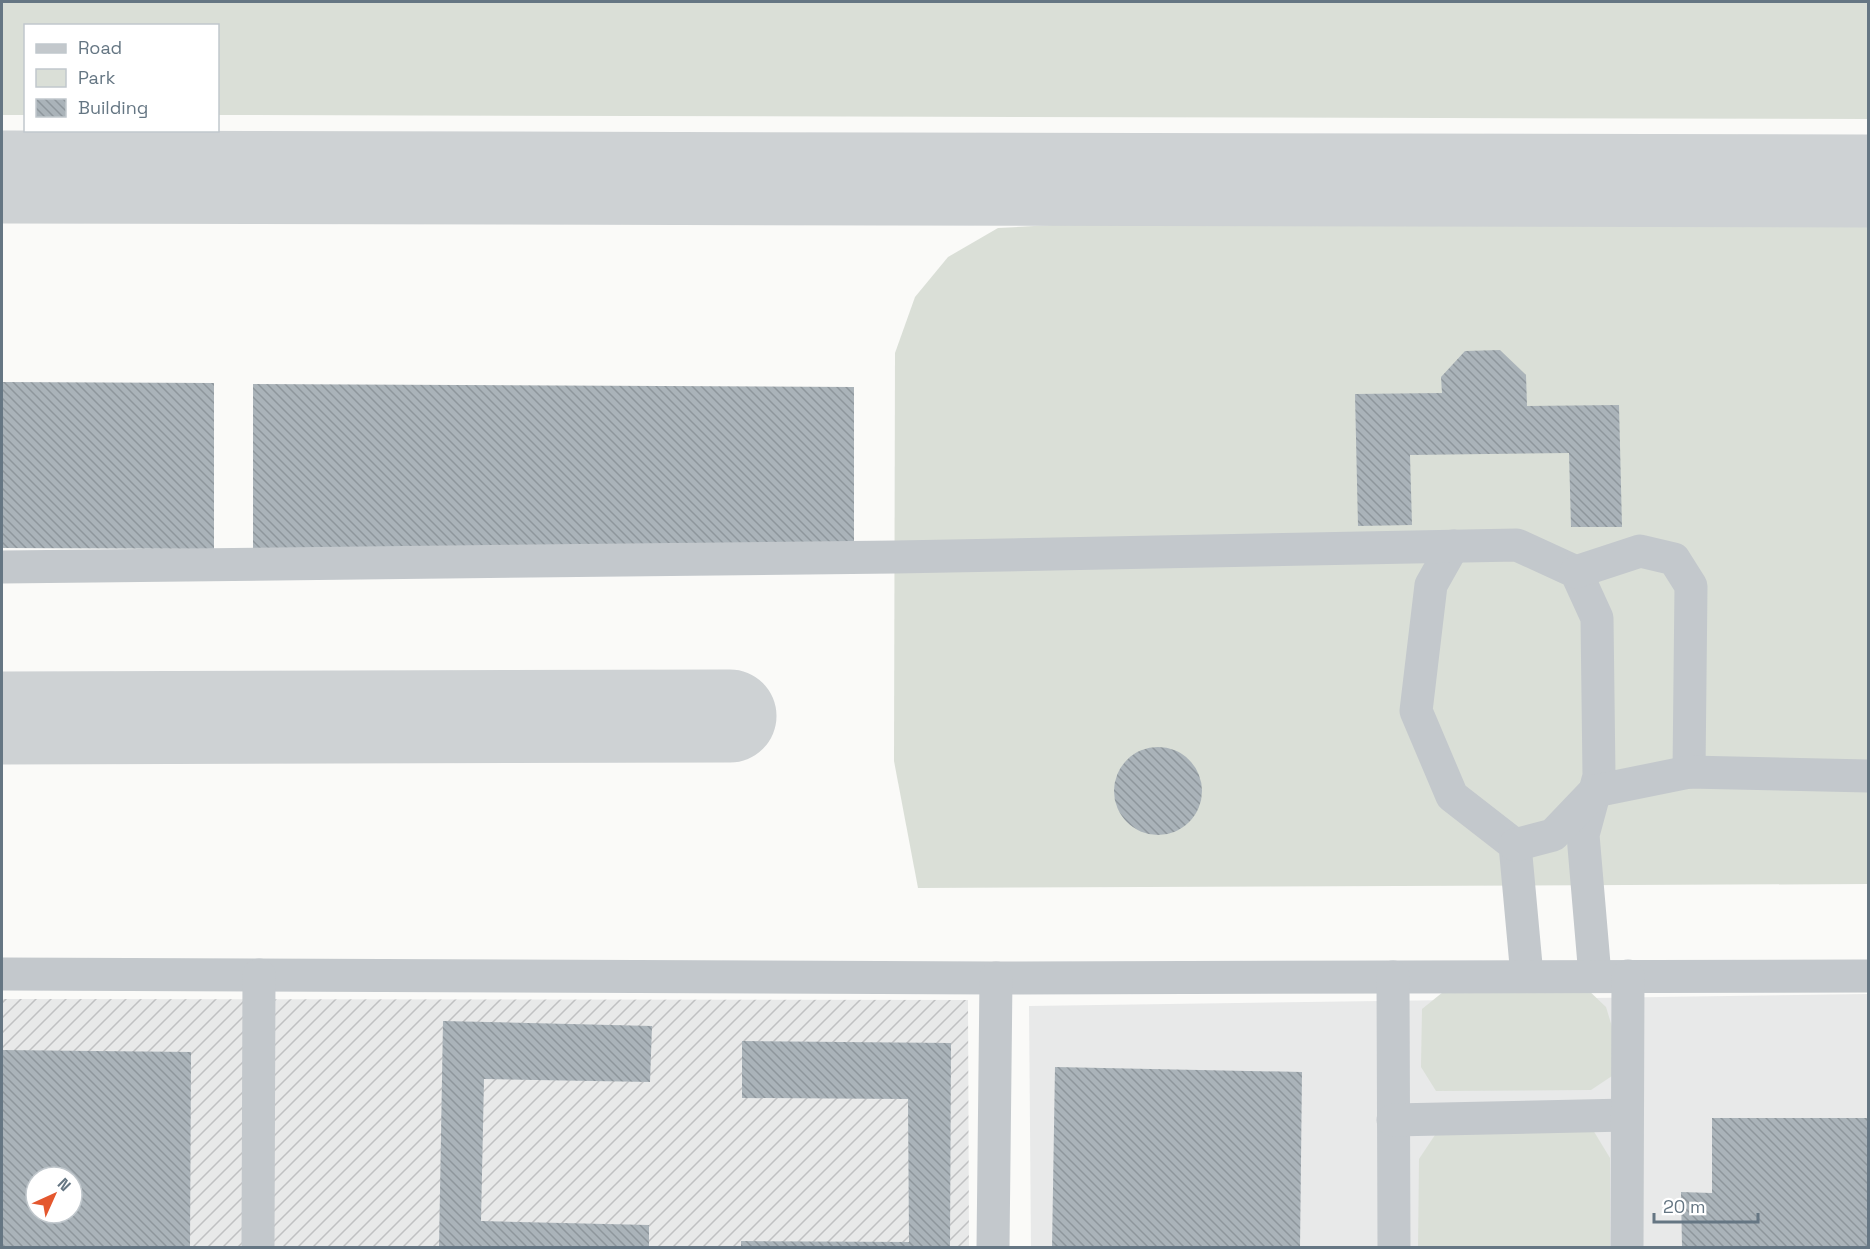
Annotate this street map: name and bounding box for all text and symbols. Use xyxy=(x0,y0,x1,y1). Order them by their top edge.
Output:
legend xyxy=(24,24,219,132)
text: Road xyxy=(78,36,122,59)
text: Park xyxy=(78,66,116,89)
text: Building xyxy=(78,96,148,119)
north arrow xyxy=(24,1165,84,1225)
text: N xyxy=(53,1174,75,1196)
scale bar xyxy=(1654,1186,1758,1224)
text: 20 m xyxy=(1663,1195,1706,1218)

